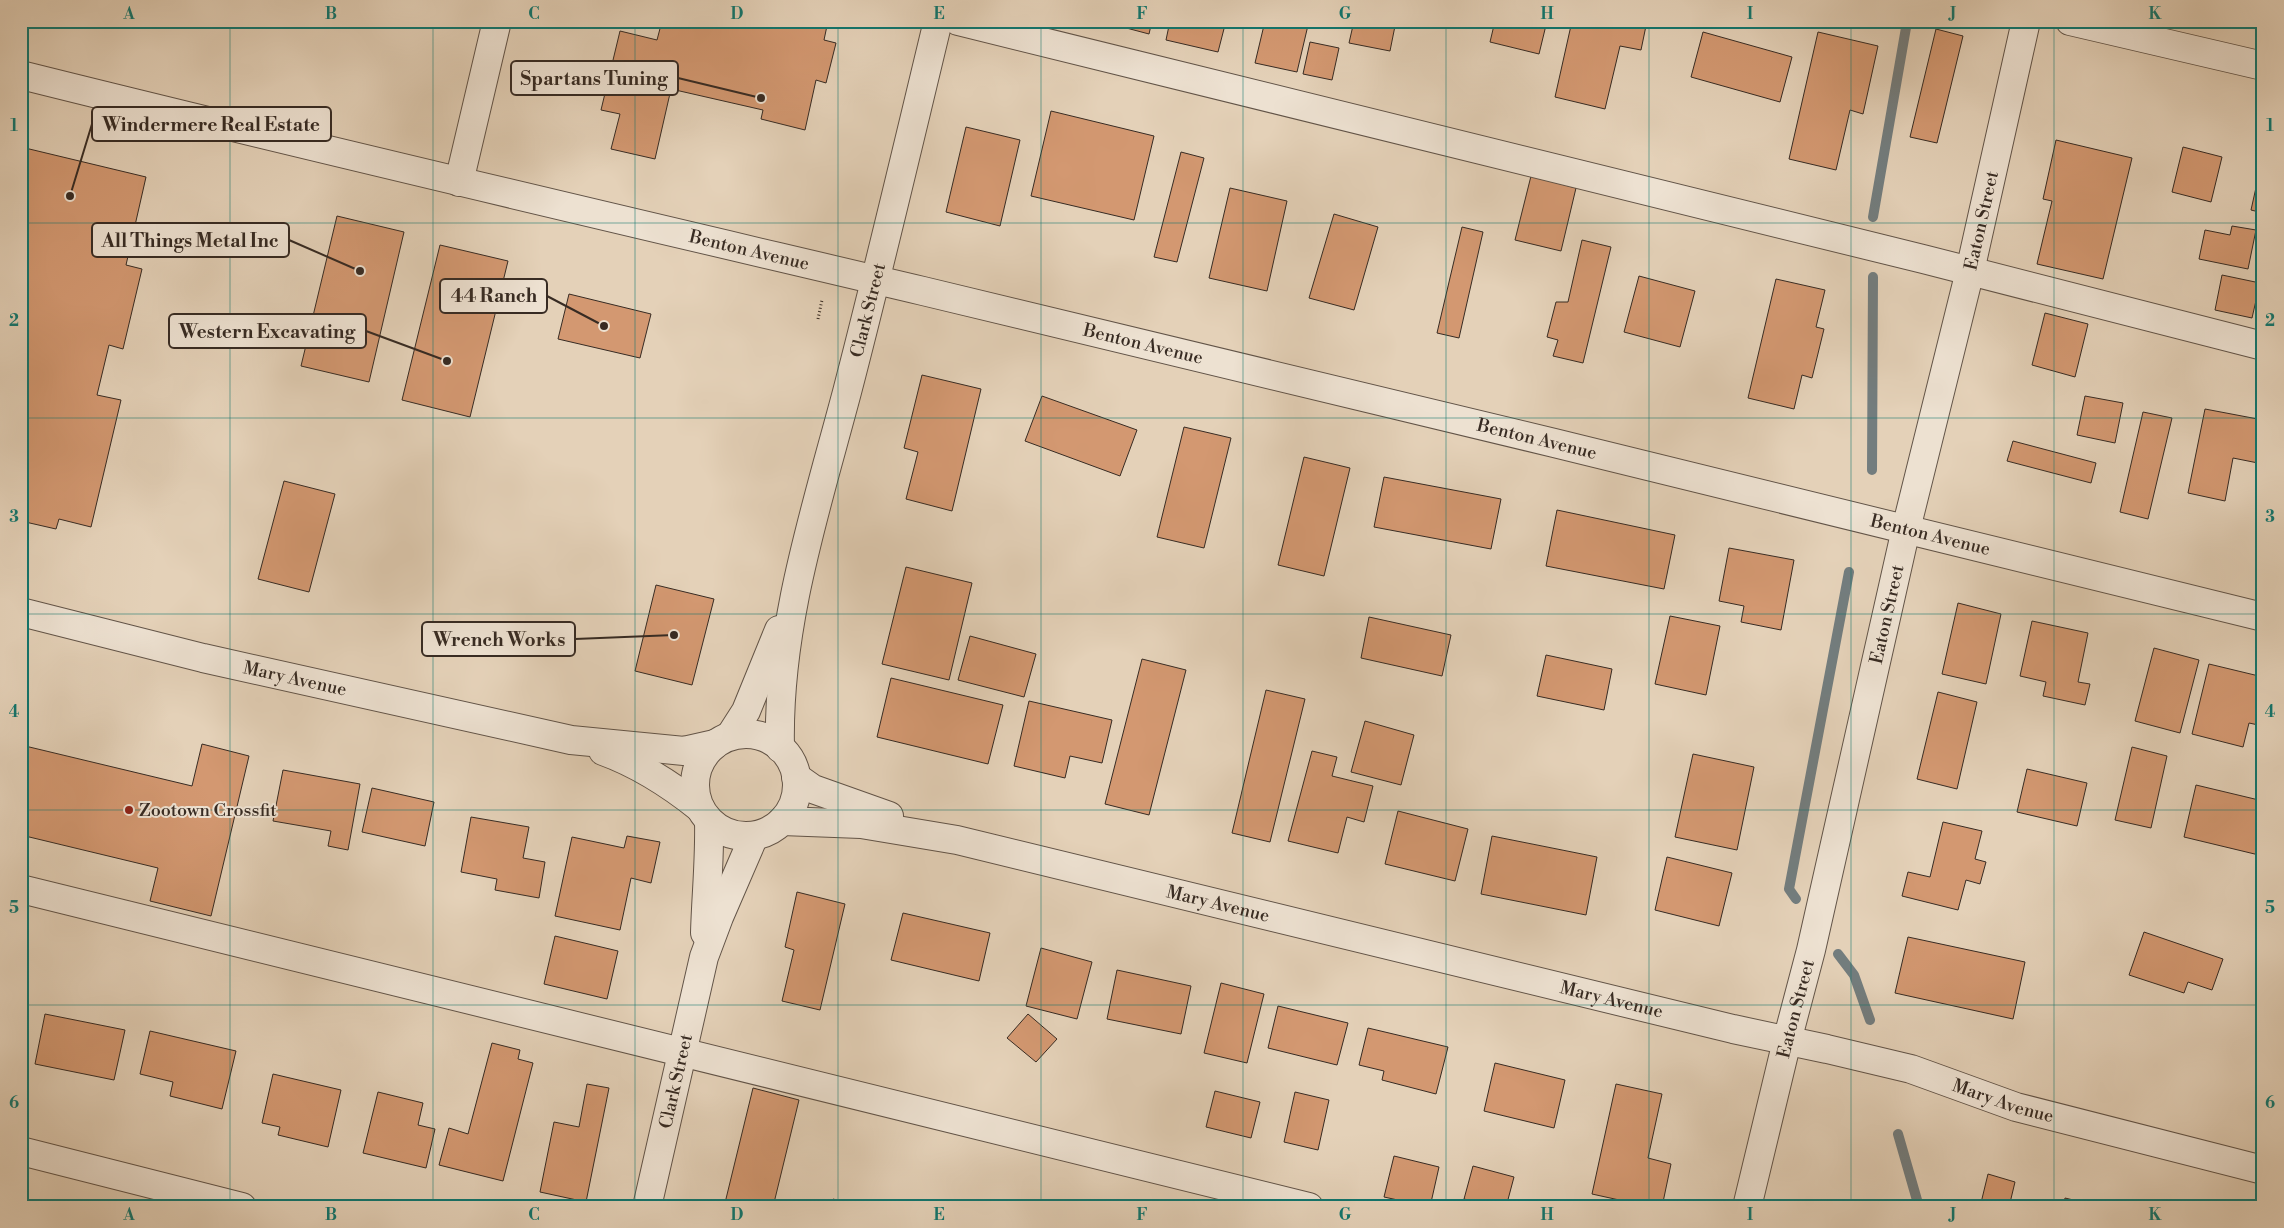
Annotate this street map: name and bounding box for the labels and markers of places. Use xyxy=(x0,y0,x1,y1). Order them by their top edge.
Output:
callout: Spartans Tuning xyxy=(511,61,678,95)
callout: Windermere Real Estate xyxy=(92,107,331,141)
callout: All Things Metal Inc xyxy=(92,223,289,257)
callout: 44 Ranch xyxy=(440,279,547,313)
callout: Western Excavating xyxy=(169,314,366,348)
callout: Wrench Works xyxy=(422,622,575,656)
place label: Zootown Crossfit xyxy=(139,799,277,822)
marker: Zootown Crossfit xyxy=(123,804,135,816)

